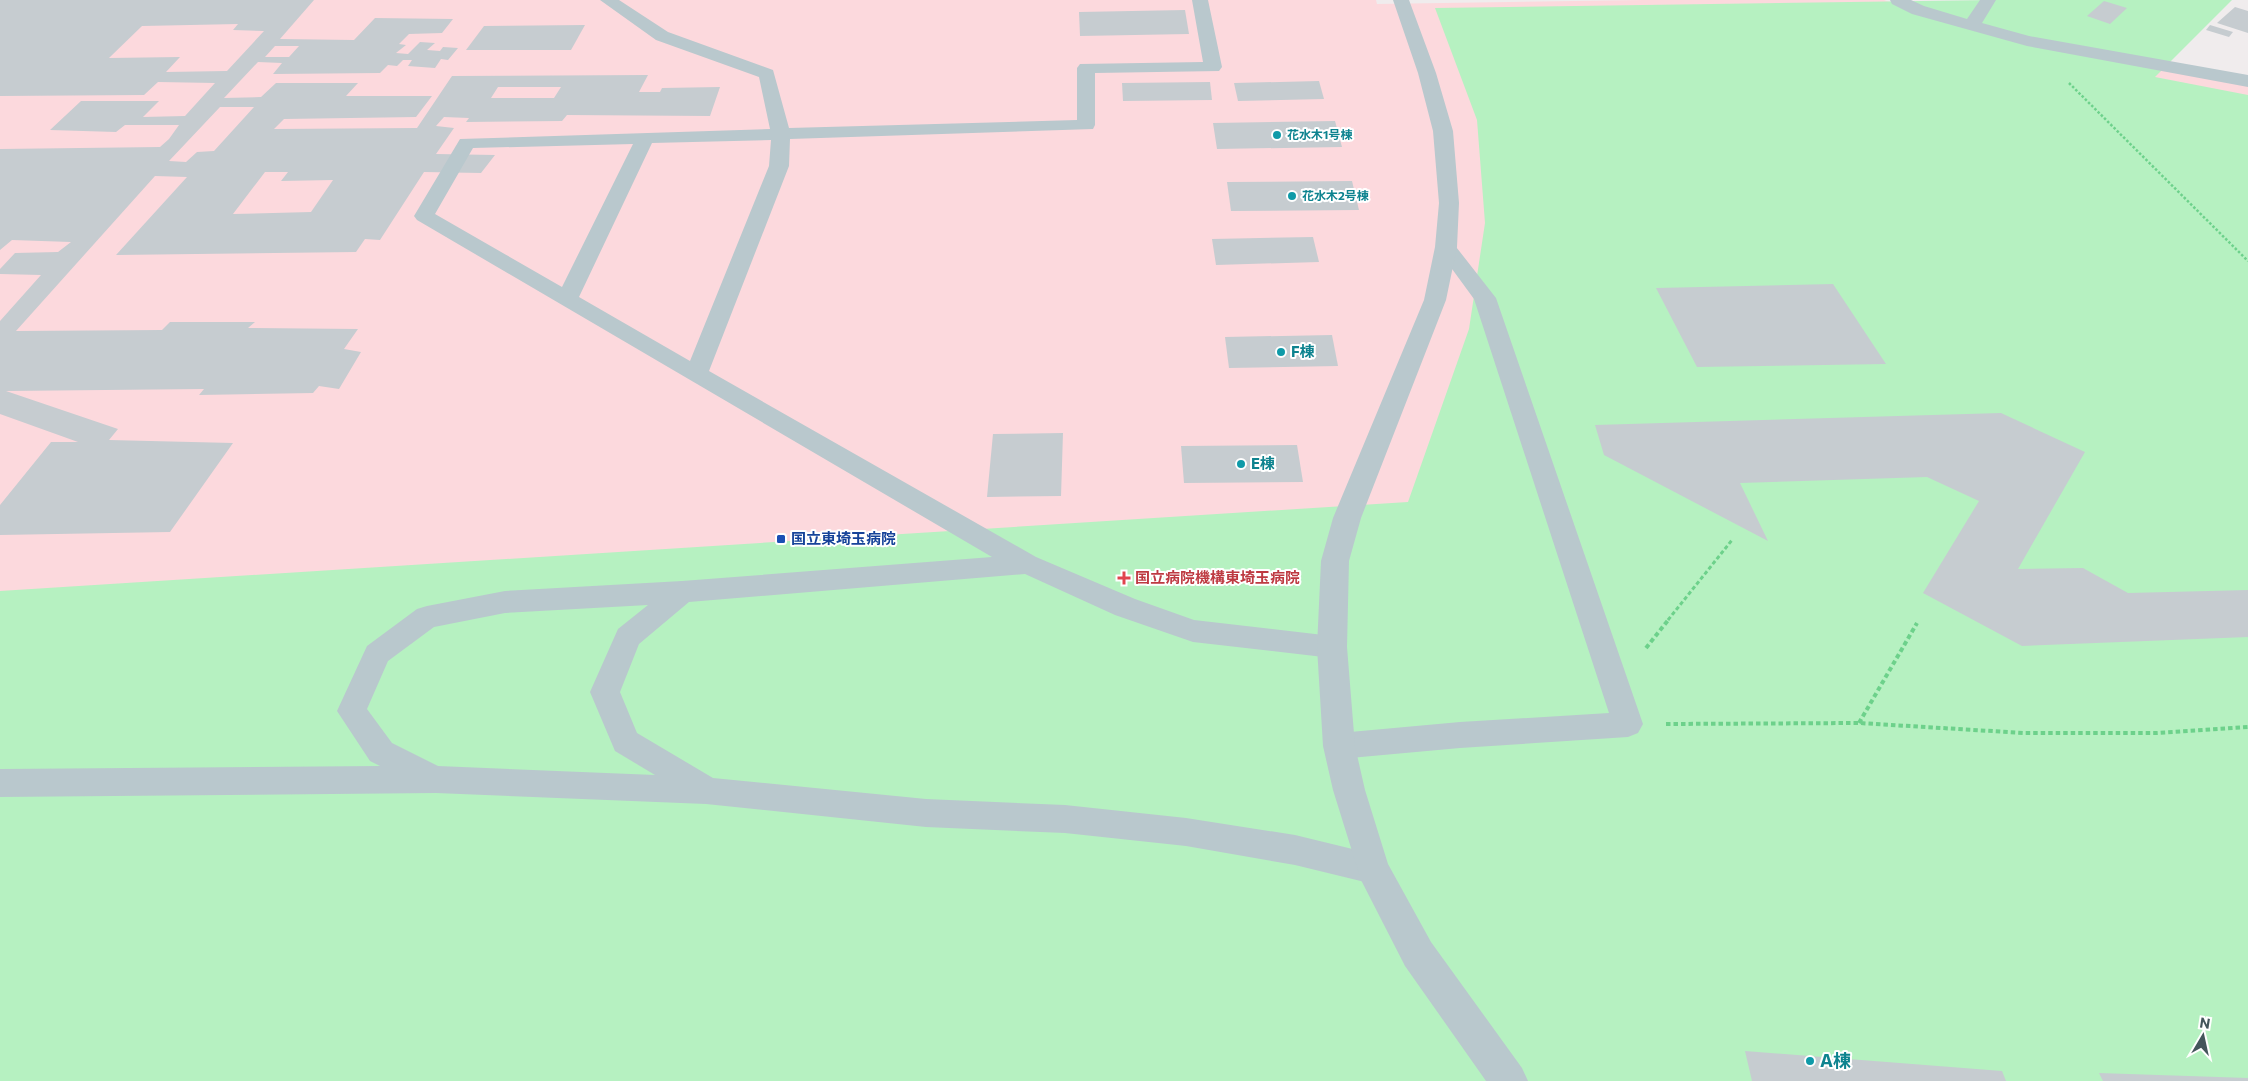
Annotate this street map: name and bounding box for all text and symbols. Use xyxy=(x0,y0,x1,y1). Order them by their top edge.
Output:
place label: 花水木1号棟 xyxy=(1287,127,1352,141)
marker: 花水木1号棟 xyxy=(1271,129,1283,141)
place label: 花水木2号棟 xyxy=(1302,188,1369,202)
marker: 花水木2号棟 xyxy=(1286,190,1298,202)
place label: F棟 xyxy=(1291,342,1315,360)
marker: F棟 xyxy=(1275,346,1287,358)
place label: E棟 xyxy=(1251,454,1275,472)
marker: E棟 xyxy=(1235,458,1247,470)
place label: 国立東埼玉病院 xyxy=(791,529,896,547)
marker: 国立東埼玉病院 xyxy=(775,533,787,545)
place label: 国立病院機構東埼玉病院 xyxy=(1135,568,1300,586)
marker: 国立病院機構東埼玉病院 xyxy=(1117,571,1131,585)
north arrow xyxy=(2178,1011,2228,1061)
text: N xyxy=(2199,1013,2212,1032)
place label: A棟 xyxy=(1820,1049,1851,1071)
marker: A棟 xyxy=(1804,1055,1816,1067)

